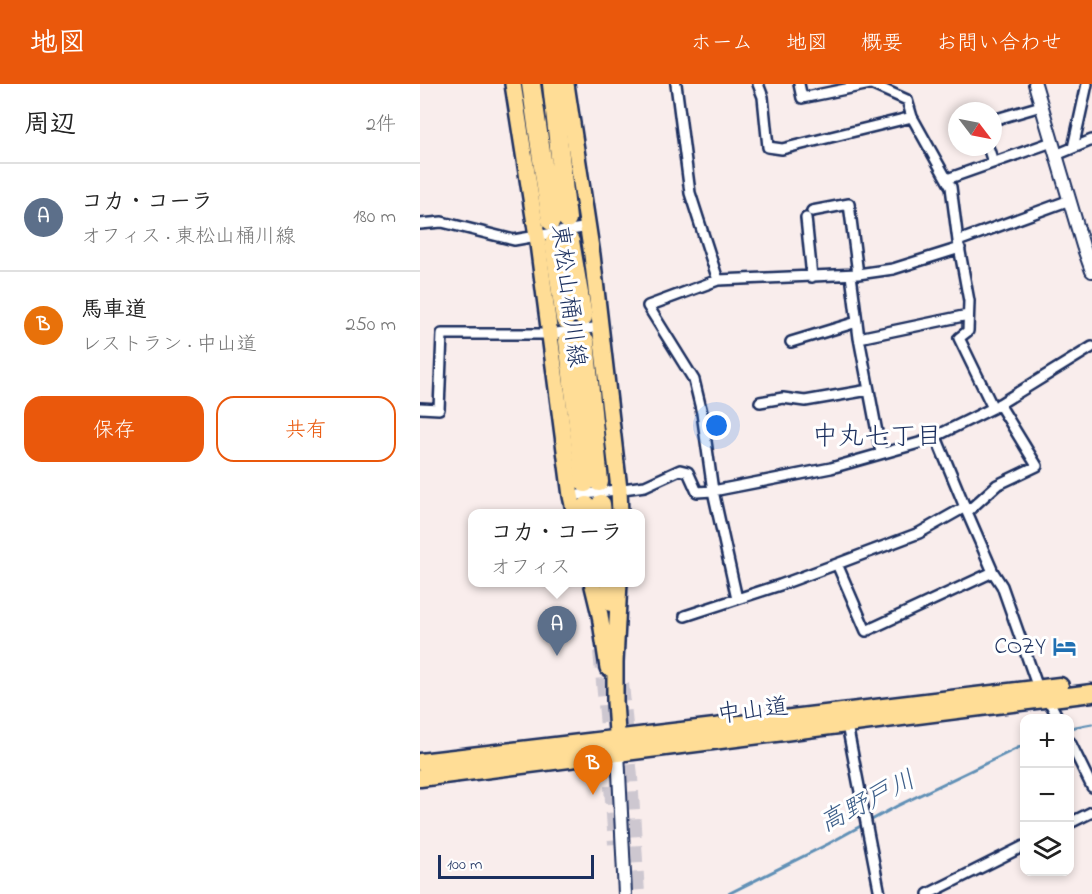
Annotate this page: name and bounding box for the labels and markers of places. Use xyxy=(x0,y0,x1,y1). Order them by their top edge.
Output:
pin: A xyxy=(538,606,576,656)
place label: COZY xyxy=(994,630,1046,665)
hotel icon: COZY xyxy=(1051,634,1077,660)
pin: B xyxy=(574,746,612,795)

